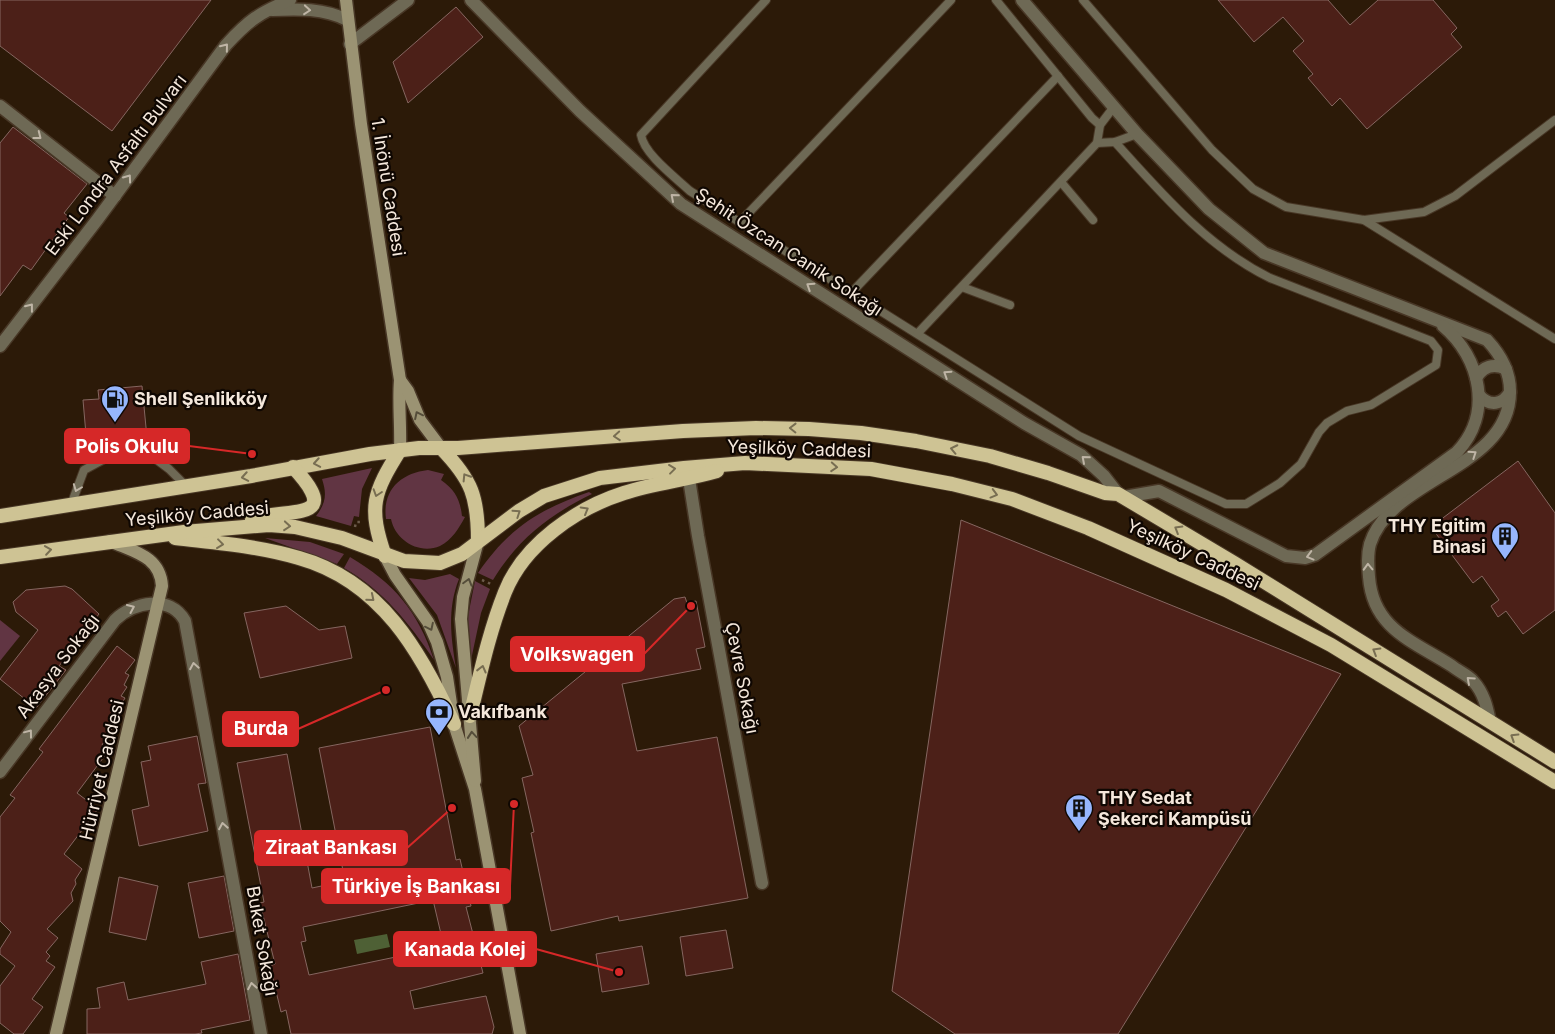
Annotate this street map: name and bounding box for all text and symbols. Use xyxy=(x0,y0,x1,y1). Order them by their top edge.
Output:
one-way arrow xyxy=(303,4,311,15)
one-way arrow xyxy=(219,43,228,53)
street label: Eski Londra Asfaltı Bulvarı xyxy=(41,70,190,259)
street label: 1. İnönü Caddesi xyxy=(367,116,411,258)
one-way arrow xyxy=(33,130,42,139)
one-way arrow xyxy=(123,175,131,184)
street label: Şehit Özcan Canik Sokağı xyxy=(692,182,887,320)
one-way arrow xyxy=(671,195,680,203)
one-way arrow xyxy=(806,283,816,292)
one-way arrow xyxy=(24,303,33,313)
one-way arrow xyxy=(943,370,952,380)
fuel station icon: Shell Şenlikköy xyxy=(100,384,130,423)
place label: Shell Şenlikköy xyxy=(134,388,267,409)
one-way arrow xyxy=(414,411,424,420)
one-way arrow xyxy=(788,423,796,433)
callout: Polis Okulu xyxy=(65,429,189,463)
one-way arrow xyxy=(612,431,620,442)
text: Polis Okulu xyxy=(75,435,179,458)
street label: Yeşilköy Caddesi xyxy=(727,435,871,462)
one-way arrow xyxy=(949,444,958,455)
one-way arrow xyxy=(1467,451,1477,460)
one-way arrow xyxy=(1082,455,1091,464)
one-way arrow xyxy=(312,457,321,467)
one-way arrow xyxy=(830,461,838,472)
one-way arrow xyxy=(668,464,676,475)
one-way arrow xyxy=(241,471,249,481)
one-way arrow xyxy=(462,474,472,483)
one-way arrow xyxy=(73,483,84,492)
one-way arrow xyxy=(373,488,383,497)
one-way arrow xyxy=(989,489,997,499)
street label: Yeşilköy Caddesi xyxy=(124,497,270,530)
one-way arrow xyxy=(580,507,589,517)
one-way arrow xyxy=(512,509,521,519)
street label: Yeşilköy Caddesi xyxy=(1123,515,1263,595)
place label: THY Egitim Binasi xyxy=(1388,515,1486,557)
one-way arrow xyxy=(283,521,291,532)
building icon: THY Egitim Binasi xyxy=(1490,521,1520,560)
one-way arrow xyxy=(1174,526,1183,536)
one-way arrow xyxy=(217,538,225,549)
one-way arrow xyxy=(45,545,53,556)
one-way arrow xyxy=(1306,550,1315,560)
one-way arrow xyxy=(1363,562,1373,570)
one-way arrow xyxy=(462,578,472,586)
one-way arrow xyxy=(365,592,374,601)
one-way arrow xyxy=(126,604,135,615)
street label: Akasya Sokağı xyxy=(12,610,104,722)
street label: Çevre Sokağı xyxy=(721,620,764,735)
one-way arrow xyxy=(424,621,434,630)
callout: Volkswagen xyxy=(511,637,644,671)
text: Volkswagen xyxy=(520,643,634,666)
one-way arrow xyxy=(1372,647,1381,657)
one-way arrow xyxy=(189,662,199,671)
one-way arrow xyxy=(476,665,486,673)
one-way arrow xyxy=(1467,676,1476,685)
bank icon: Vakıfbank xyxy=(424,697,454,736)
street label: Hürriyet Caddesi xyxy=(75,698,128,842)
place label: Vakıfbank xyxy=(458,701,547,722)
callout: Burda xyxy=(223,712,298,746)
text: Burda xyxy=(234,717,288,740)
one-way arrow xyxy=(24,730,32,739)
one-way arrow xyxy=(466,731,477,739)
one-way arrow xyxy=(1510,733,1519,743)
place label: THY Sedat Şekerci Kampüsü xyxy=(1098,787,1252,829)
building icon: THY Sedat Şekerci Kampüsü xyxy=(1064,793,1094,832)
one-way arrow xyxy=(218,822,229,831)
callout: Ziraat Bankası xyxy=(255,831,407,865)
text: Ziraat Bankası xyxy=(265,836,397,859)
callout: Türkiye İş Bankası xyxy=(322,869,510,903)
text: Türkiye İş Bankası xyxy=(332,875,500,898)
street label: Buket Sokağı xyxy=(243,884,282,997)
callout: Kanada Kolej xyxy=(394,932,536,966)
text: Kanada Kolej xyxy=(404,938,526,961)
one-way arrow xyxy=(248,982,258,990)

